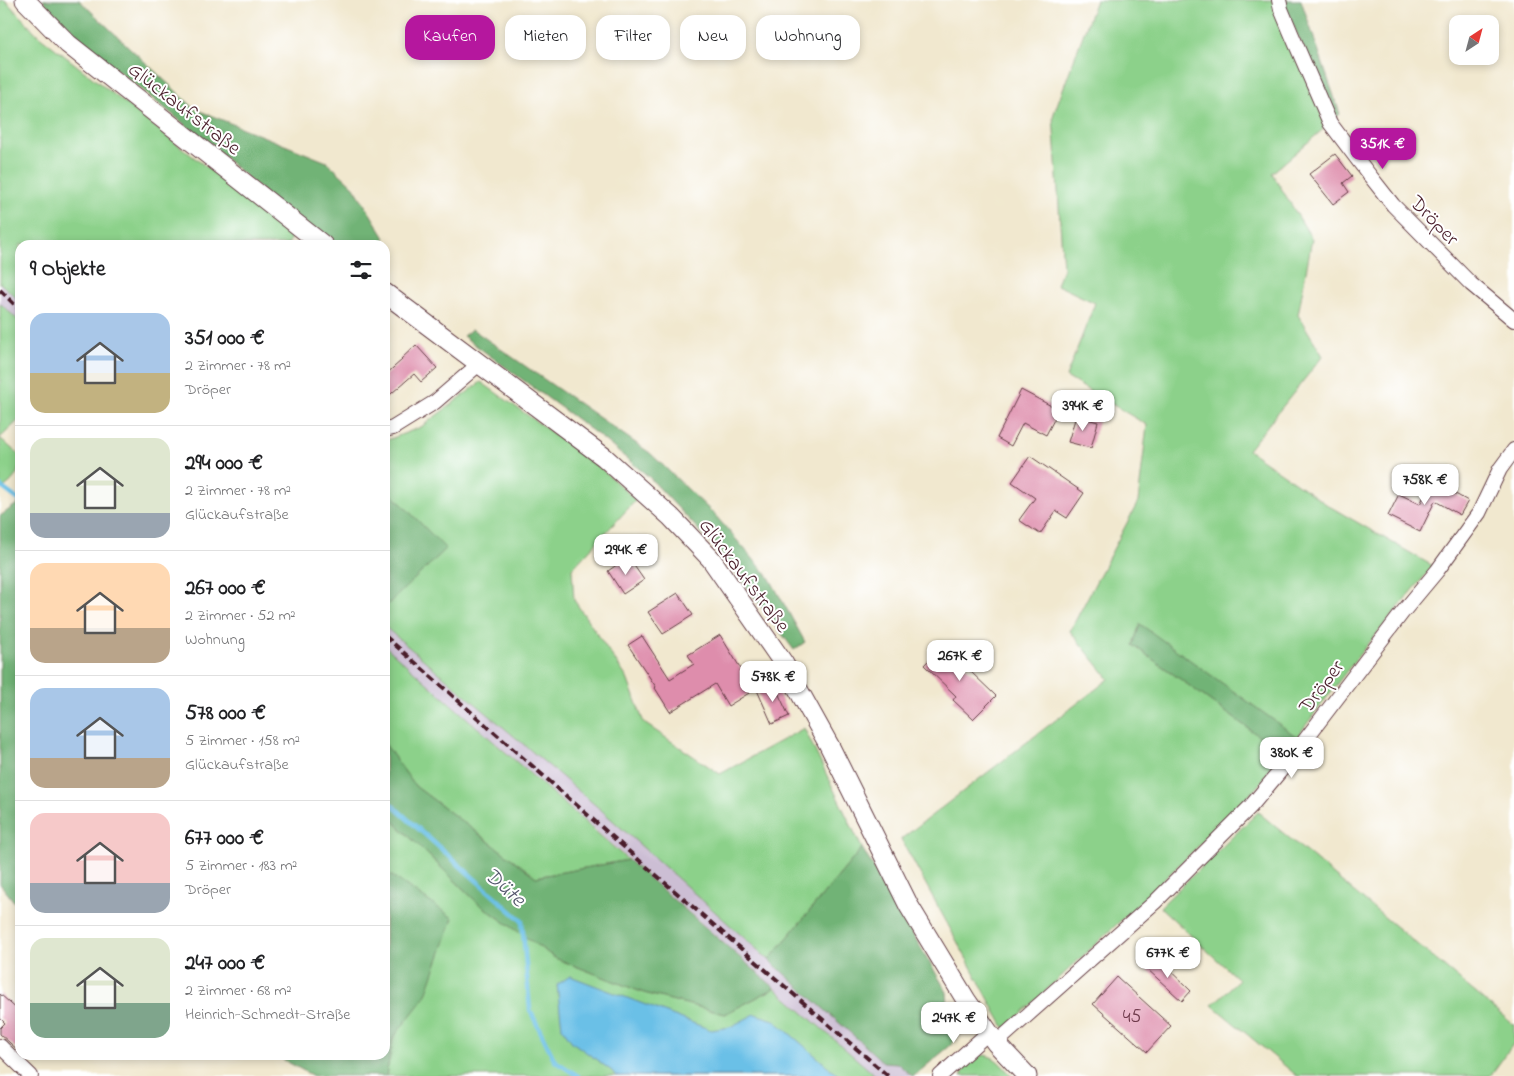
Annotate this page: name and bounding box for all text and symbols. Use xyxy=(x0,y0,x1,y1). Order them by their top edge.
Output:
chip: Kaufen xyxy=(405,15,495,60)
chip: Mieten xyxy=(505,15,586,60)
chip: Filter xyxy=(596,15,670,60)
chip: Neu xyxy=(680,15,746,60)
chip: Wohnung xyxy=(756,15,860,60)
north arrow xyxy=(1449,15,1499,65)
map controls xyxy=(1449,15,1499,65)
street label: Glückaufstraße xyxy=(121,56,247,164)
pin: 351K € xyxy=(1342,128,1424,170)
text: 351K € xyxy=(1361,132,1405,156)
street label: Dröper xyxy=(1401,189,1466,254)
text: 9 Objekte xyxy=(30,255,105,285)
icon: filters xyxy=(347,256,375,284)
text: 351 000 € xyxy=(185,324,265,354)
icon: home xyxy=(70,333,130,393)
text: 2 Zimmer · 78 m² xyxy=(185,354,291,378)
text: Dröper xyxy=(185,378,231,402)
pin: 394K € xyxy=(1042,390,1124,432)
text: 394K € xyxy=(1063,394,1103,418)
text: 294 000 € xyxy=(185,449,263,479)
icon: home xyxy=(70,458,130,518)
pin: 758K € xyxy=(1384,464,1466,506)
text: 758K € xyxy=(1403,468,1447,492)
text: 2 Zimmer · 78 m² xyxy=(185,479,291,503)
text: Glückaufstraße xyxy=(185,503,289,527)
street label: Glückaufstraße xyxy=(690,513,797,640)
pin: 294K € xyxy=(585,534,667,576)
text: 294K € xyxy=(605,538,647,562)
text: 267 000 € xyxy=(185,574,266,604)
icon: home xyxy=(70,583,130,643)
text: 2 Zimmer · 52 m² xyxy=(185,604,296,628)
text: Wohnung xyxy=(185,628,245,652)
pin: 267K € xyxy=(919,640,1001,682)
text: 267K € xyxy=(938,644,982,668)
street label: Dröper xyxy=(1292,654,1353,721)
pin: 578K € xyxy=(732,660,814,703)
text: 578K € xyxy=(751,665,795,689)
text: 578 000 € xyxy=(185,699,266,729)
icon: home xyxy=(70,708,130,768)
text: 5 Zimmer · 158 m² xyxy=(185,729,300,753)
pin: 380K € xyxy=(1251,736,1333,779)
text: 380K € xyxy=(1271,741,1313,765)
text: Glückaufstraße xyxy=(185,753,289,777)
text: 677 000 € xyxy=(185,824,264,854)
icon: home xyxy=(70,833,130,893)
text: 5 Zimmer · 183 m² xyxy=(185,854,297,878)
water label: Düte xyxy=(476,861,533,916)
text: Dröper xyxy=(185,878,231,902)
pin: 677K € xyxy=(1127,936,1209,979)
text: 677K € xyxy=(1146,941,1190,965)
text: 247 000 € xyxy=(185,949,265,979)
icon: home xyxy=(70,958,130,1018)
text: 2 Zimmer · 68 m² xyxy=(185,979,292,1003)
pin: 247K € xyxy=(913,1002,995,1044)
text: Heinrich-Schmedt-Straße xyxy=(185,1003,351,1027)
house number: 45 xyxy=(1123,1004,1141,1031)
text: 247K € xyxy=(932,1006,976,1030)

